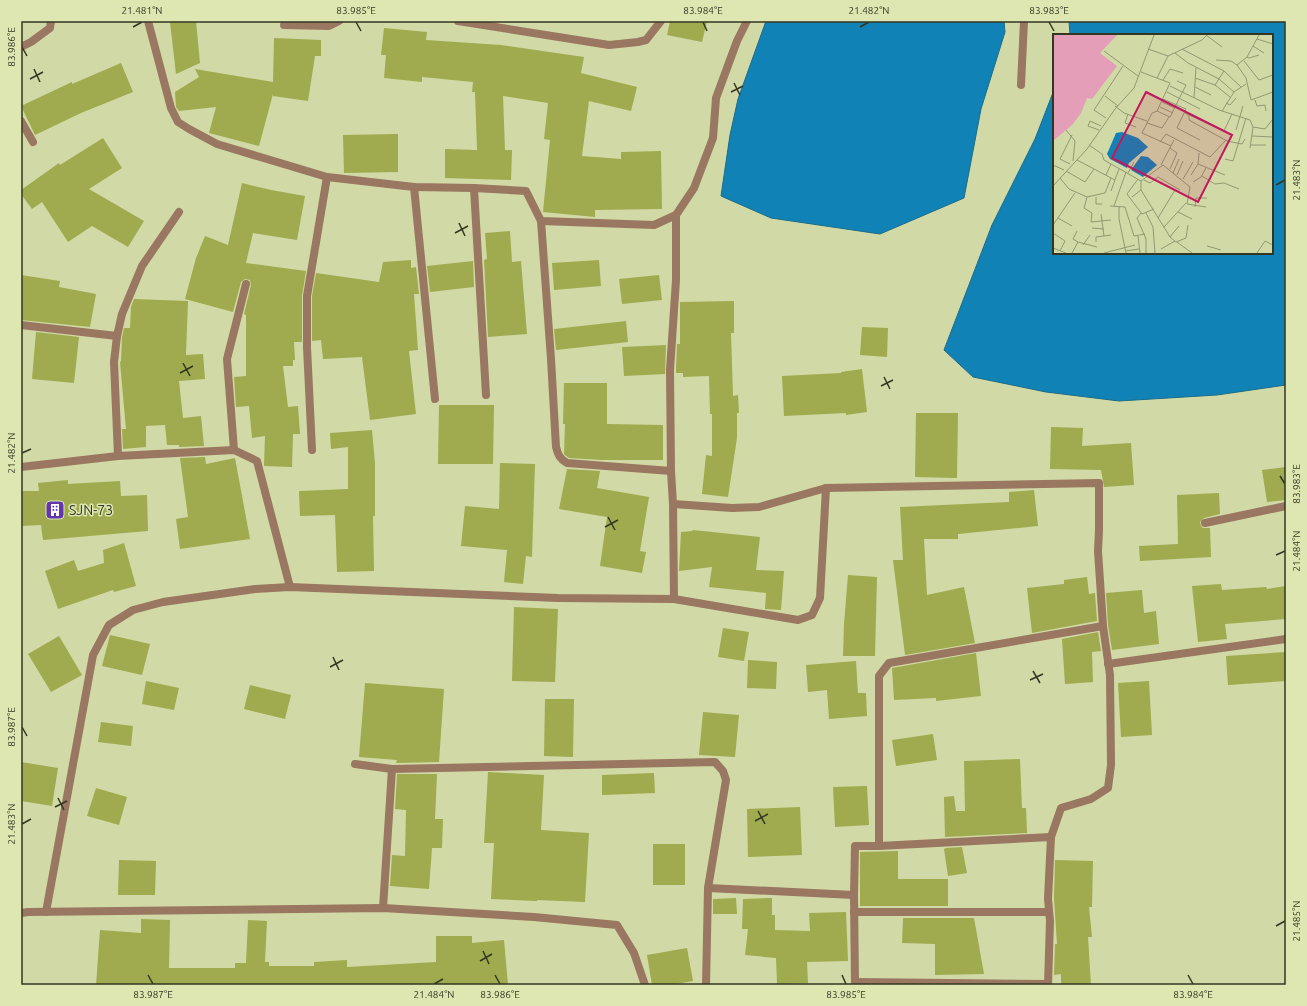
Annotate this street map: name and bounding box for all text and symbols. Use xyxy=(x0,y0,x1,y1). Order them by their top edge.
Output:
text: 21.481°N xyxy=(121,5,163,16)
text: 83.985°E xyxy=(336,5,376,16)
text: 83.984°E xyxy=(683,5,723,16)
text: 21.482°N xyxy=(848,5,890,16)
text: 83.983°E xyxy=(1029,5,1069,16)
text: 83.986°E xyxy=(6,27,17,67)
inset map xyxy=(1053,34,1273,254)
text: 21.483°N xyxy=(1291,159,1302,201)
text: 21.482°N xyxy=(6,432,17,474)
text: 83.983°E xyxy=(1291,464,1302,504)
building icon: SJN-73 xyxy=(44,499,66,521)
place label: SJN-73 xyxy=(69,502,113,518)
text: 21.484°N xyxy=(1291,530,1302,572)
text: 83.987°E xyxy=(6,707,17,747)
text: 21.483°N xyxy=(6,803,17,845)
text: 21.485°N xyxy=(1291,900,1302,942)
text: 83.987°E xyxy=(133,989,173,1000)
text: 21.484°N xyxy=(413,989,455,1000)
text: 83.986°E xyxy=(480,989,520,1000)
text: 83.985°E xyxy=(826,989,866,1000)
text: 83.984°E xyxy=(1173,989,1213,1000)

